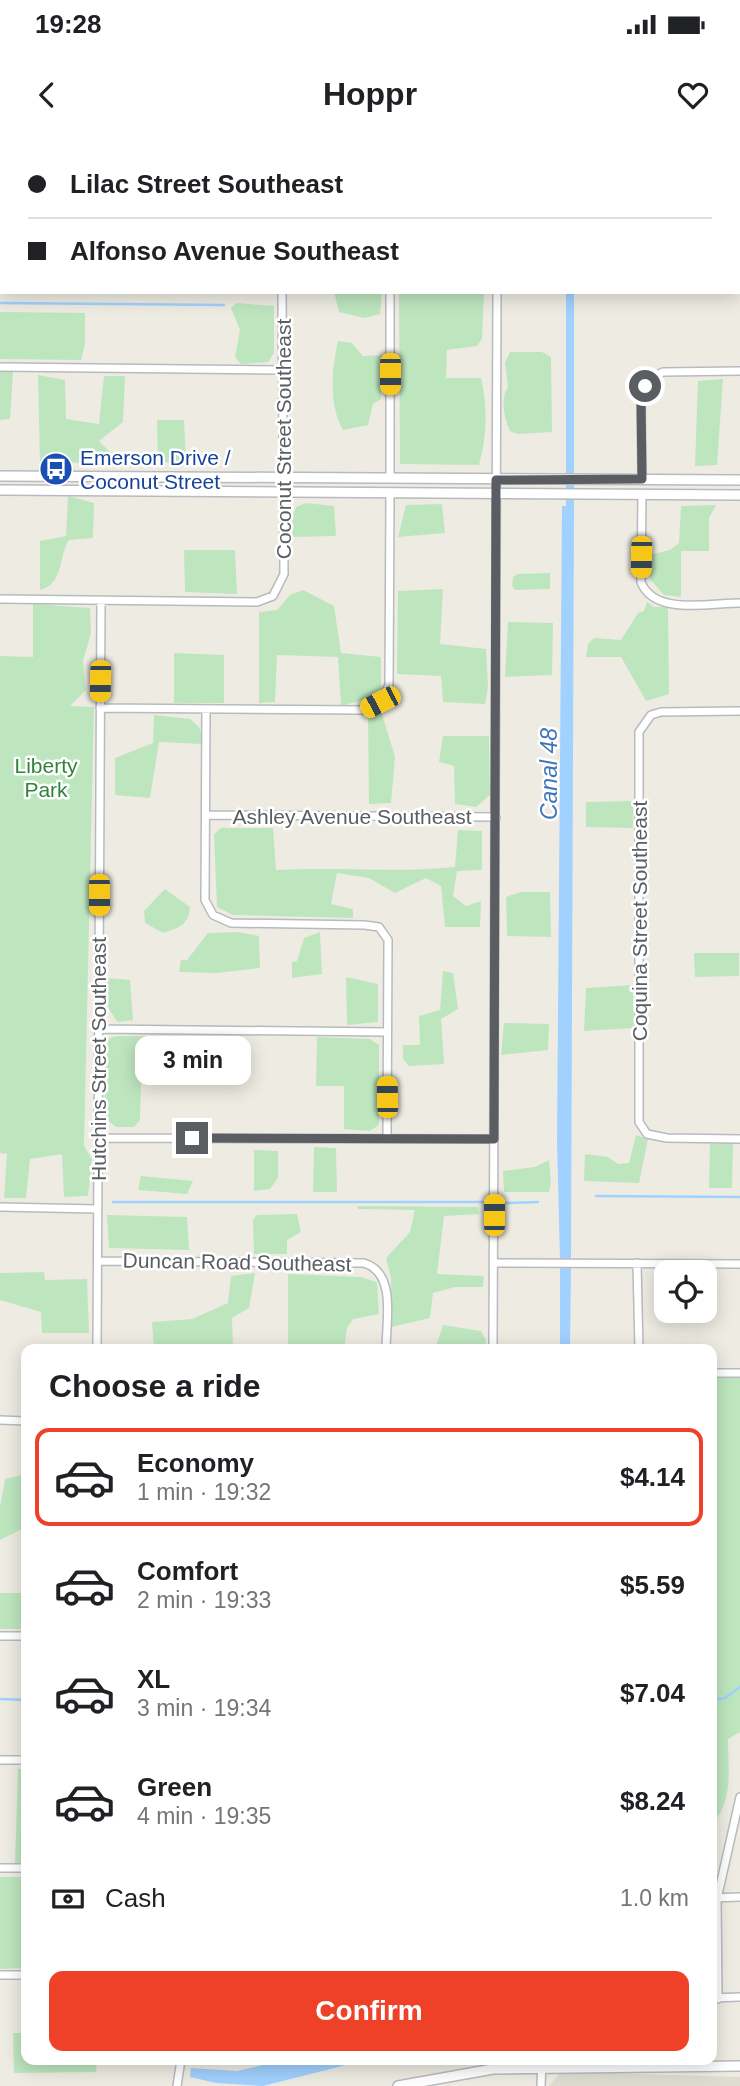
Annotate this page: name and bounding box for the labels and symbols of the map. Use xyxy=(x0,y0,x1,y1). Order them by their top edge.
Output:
street label: Coconut Street Southeast xyxy=(272,319,295,559)
car xyxy=(380,353,401,395)
route start xyxy=(629,370,661,402)
place label: Emerson Drive / Coconut Street xyxy=(80,446,231,493)
bus stop icon: Emerson Drive / Coconut Street xyxy=(37,450,75,488)
car xyxy=(631,536,652,578)
car xyxy=(90,660,111,702)
car xyxy=(357,683,404,721)
water label: Canal 48 xyxy=(536,728,562,820)
park label: Liberty Park xyxy=(14,754,78,801)
street label: Coquina Street Southeast xyxy=(628,801,651,1041)
street label: Ashley Avenue Southeast xyxy=(233,805,472,828)
car xyxy=(89,874,110,916)
street label: Hutchins Street Southeast xyxy=(87,937,110,1181)
callout: 3 min xyxy=(134,1037,250,1086)
car xyxy=(377,1076,398,1118)
route end xyxy=(176,1122,208,1154)
car xyxy=(484,1194,505,1236)
street label: Duncan Road Southeast xyxy=(122,1249,352,1275)

